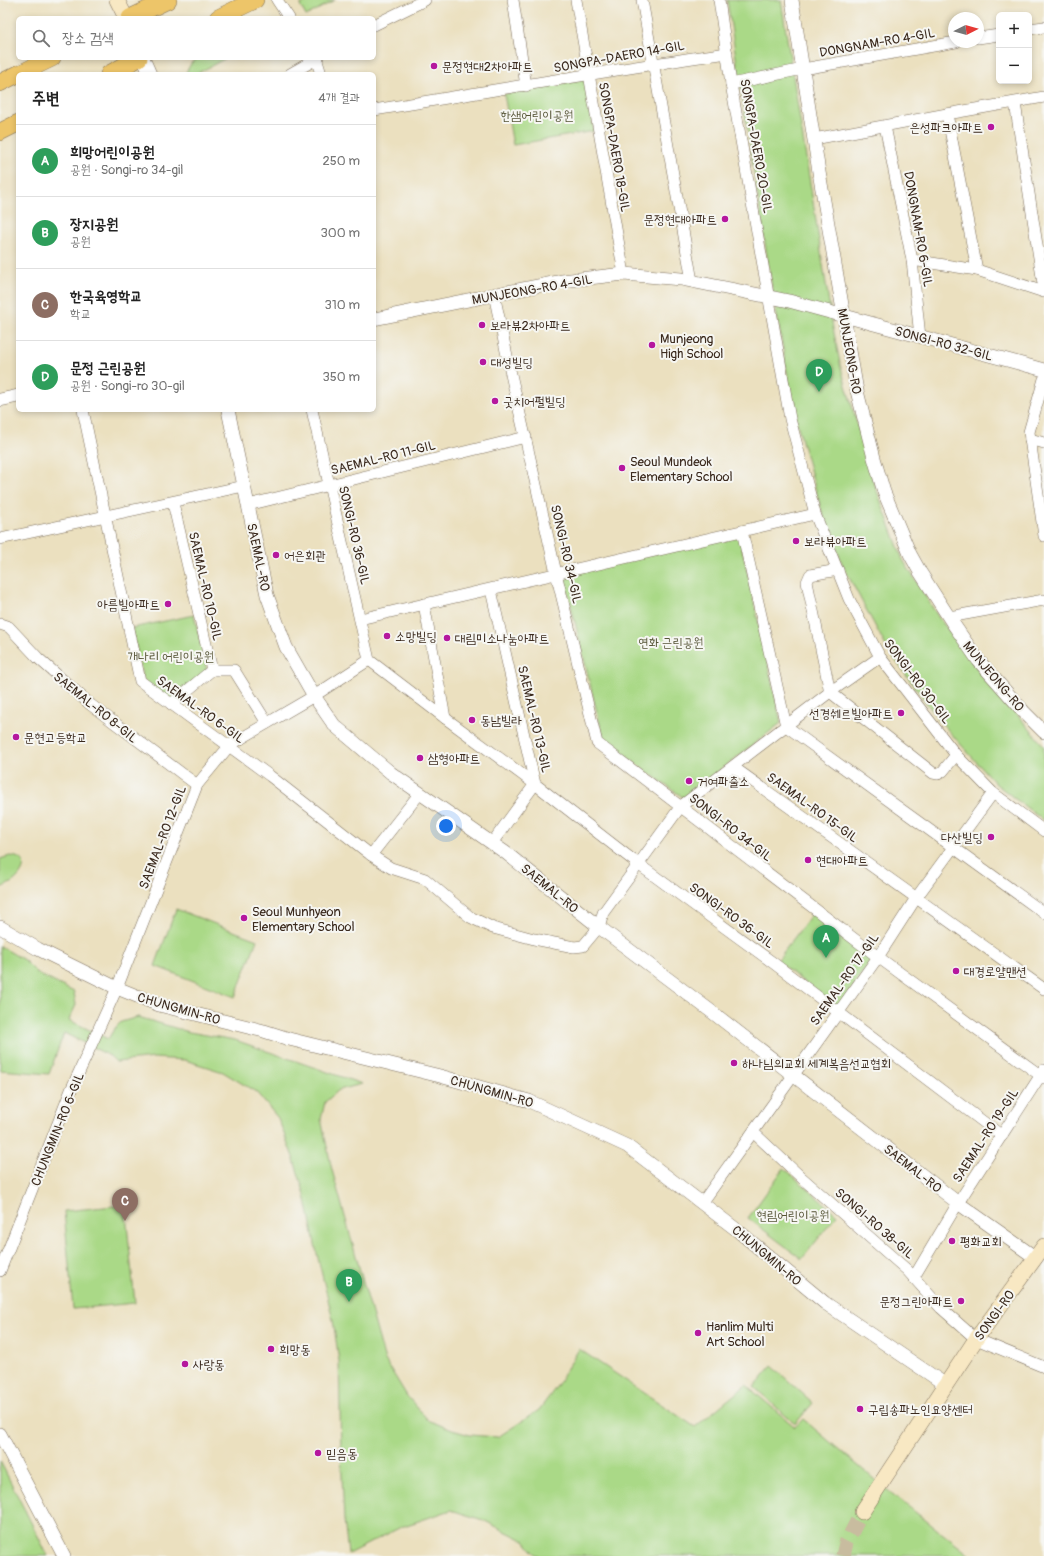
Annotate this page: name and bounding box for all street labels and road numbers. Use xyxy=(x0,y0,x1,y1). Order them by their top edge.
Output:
street label: DONGNAM-RO 4-GIL xyxy=(818,25,936,61)
street label: SONGPA-DAERO 14-GIL xyxy=(552,38,686,76)
street label: SONGPA-DAERO 20-GIL xyxy=(736,78,776,215)
street label: SONGPA-DAERO 18-GIL xyxy=(595,81,633,213)
street label: DONGNAM-RO 6-GIL xyxy=(900,170,936,288)
street label: MUNJEONG-RO 4-GIL xyxy=(471,271,594,308)
street label: MUNJEONG-RO xyxy=(834,307,864,395)
street label: SONGI-RO 32-GIL xyxy=(893,323,994,365)
street label: SAEMAL-RO 11-GIL xyxy=(329,437,437,479)
street label: SONGI-RO 36-GIL xyxy=(335,484,373,586)
street label: SONGI-RO 34-GIL xyxy=(547,503,585,605)
street label: SAEMAL-RO xyxy=(243,522,273,593)
street label: SAEMAL-RO 10-GIL xyxy=(185,530,225,642)
street label: SONGI-RO 30-GIL xyxy=(880,636,954,727)
street label: MUNJEONG-RO xyxy=(959,638,1027,715)
street label: SAEMAL-RO 13-GIL xyxy=(514,664,554,774)
street label: SAEMAL-RO 8-GIL xyxy=(50,669,141,747)
street label: SAEMAL-RO 6-GIL xyxy=(153,673,247,747)
street label: SAEMAL-RO 15-GIL xyxy=(763,769,861,846)
street label: SAEMAL-RO 12-GIL xyxy=(136,783,190,891)
street label: SONGI-RO 34-GIL xyxy=(686,790,775,865)
street label: SAEMAL-RO xyxy=(517,861,581,917)
street label: SONGI-RO 36-GIL xyxy=(686,880,777,952)
street label: SAEMAL-RO 17-GIL xyxy=(806,930,882,1028)
street label: CHUNGMIN-RO xyxy=(135,990,222,1028)
street label: CHUNGMIN-RO 6-GIL xyxy=(28,1070,88,1188)
street label: CHUNGMIN-RO xyxy=(448,1073,535,1111)
street label: SAEMAL-RO 19-GIL xyxy=(949,1085,1022,1186)
street label: SAEMAL-RO xyxy=(880,1141,945,1196)
street label: SONGI-RO 38-GIL xyxy=(831,1185,917,1263)
street label: CHUNGMIN-RO xyxy=(729,1222,804,1289)
street label: SONGI-RO xyxy=(971,1287,1018,1344)

